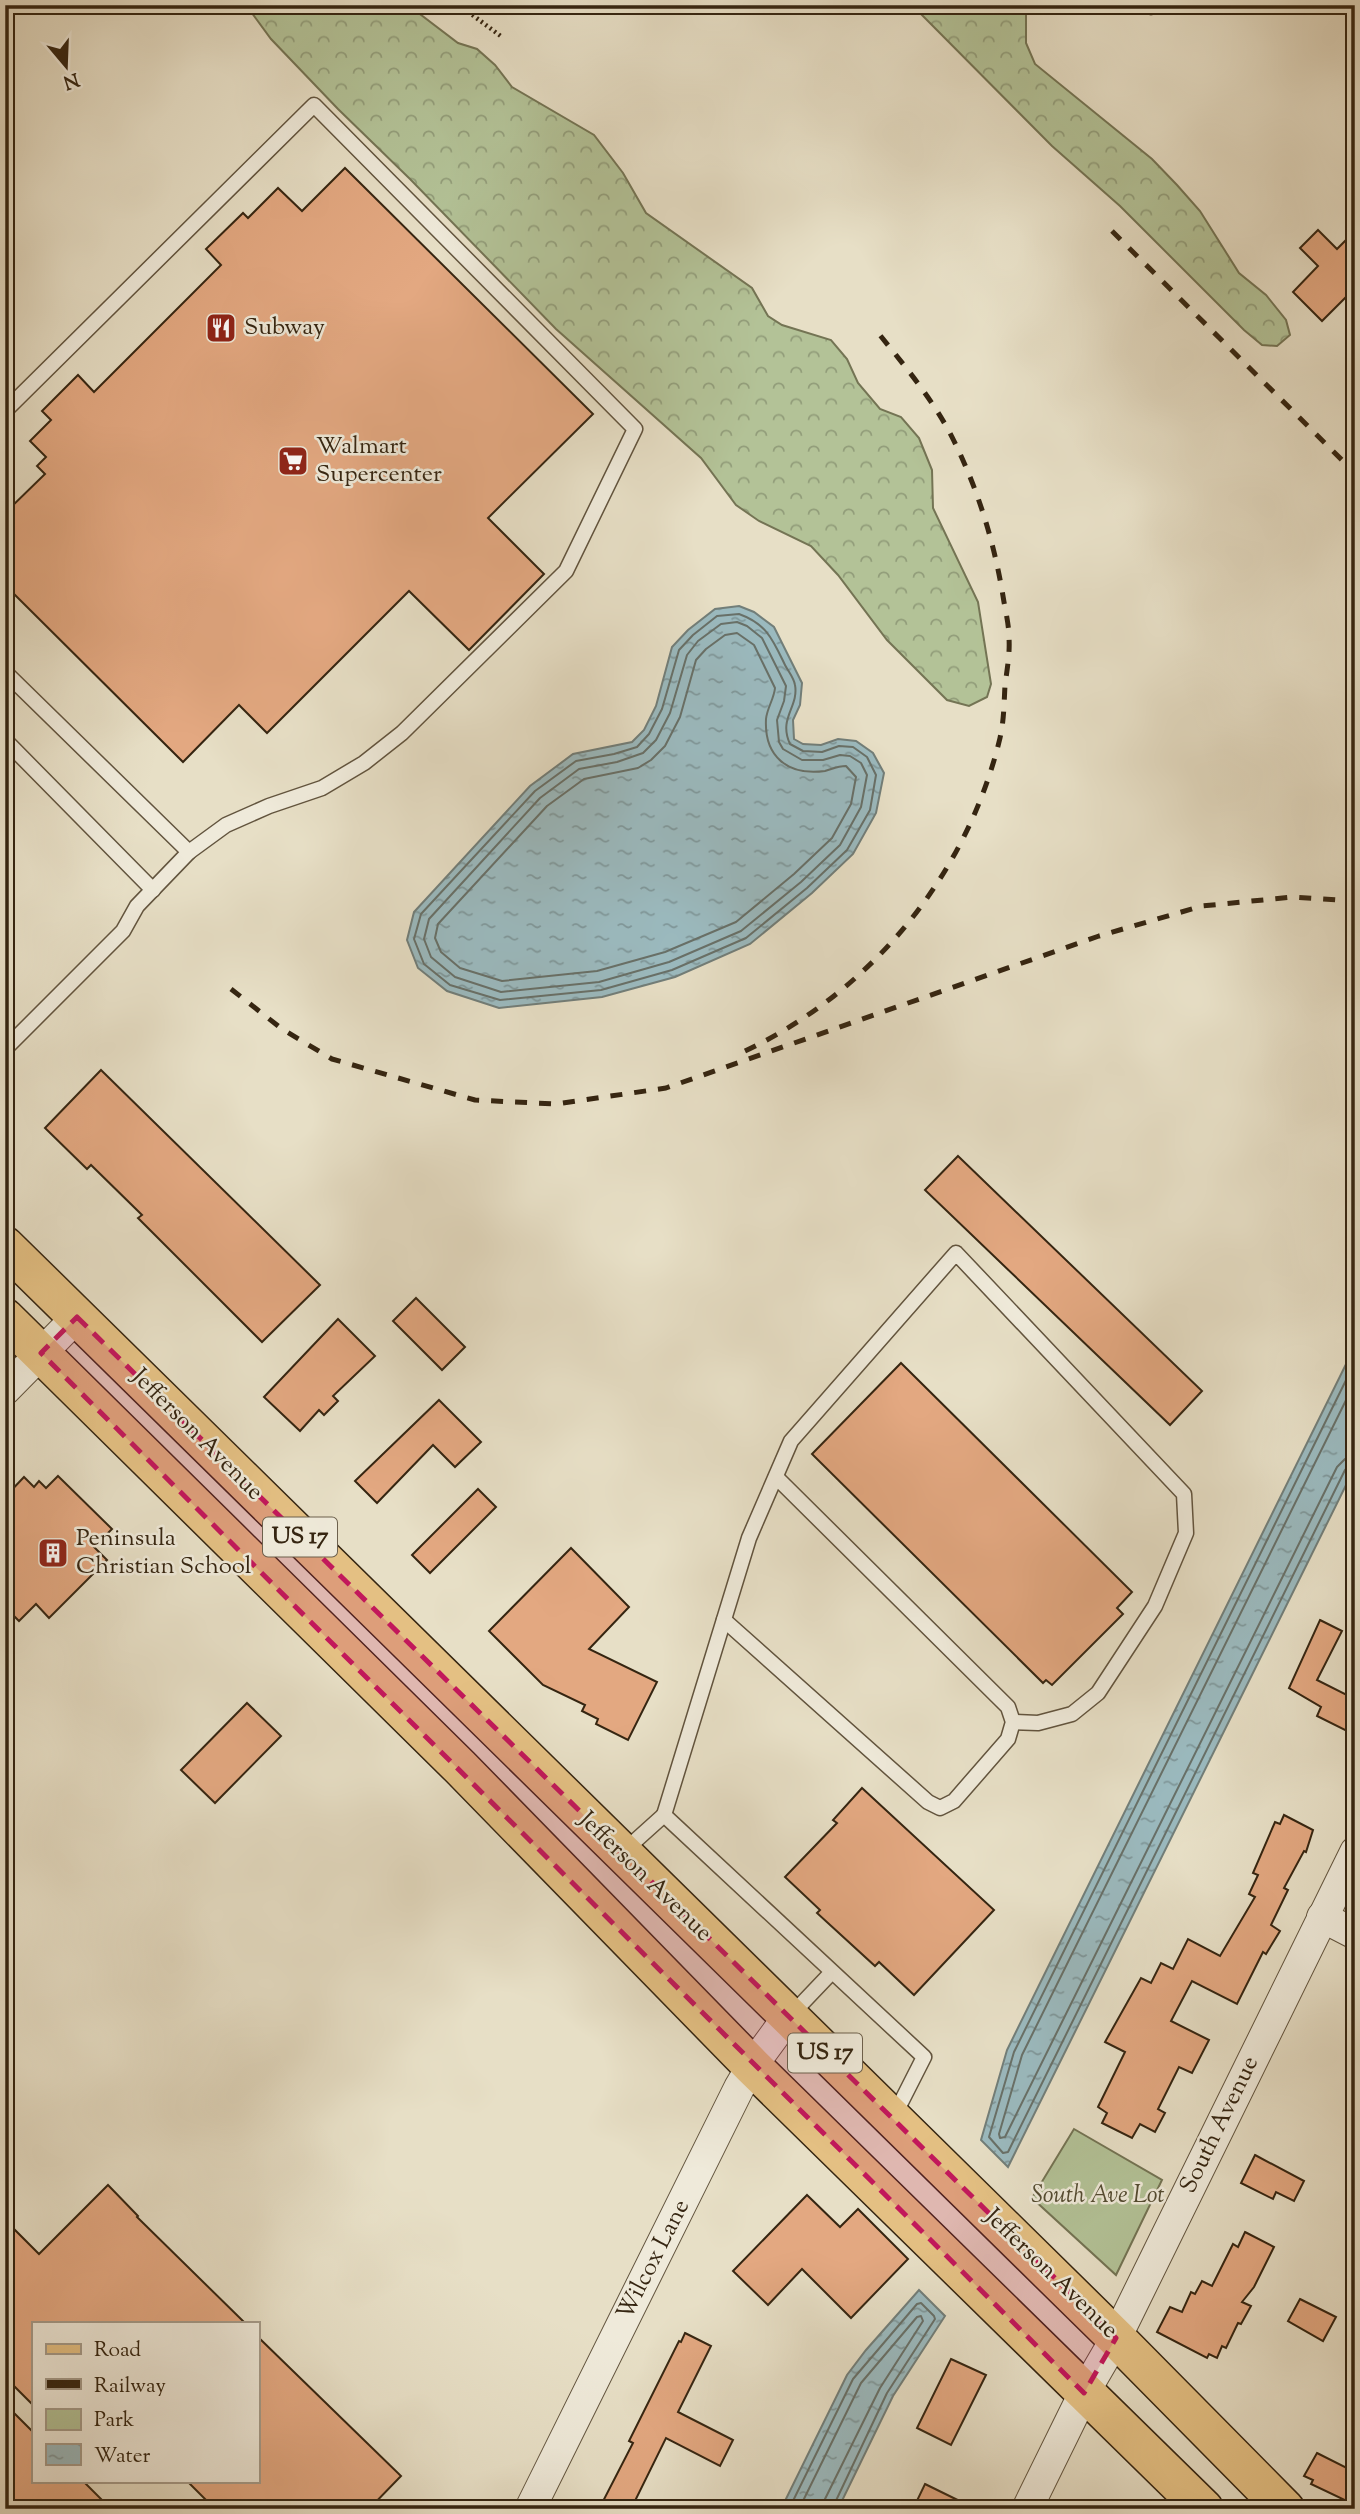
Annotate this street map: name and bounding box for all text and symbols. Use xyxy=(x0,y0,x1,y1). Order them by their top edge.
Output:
north arrow xyxy=(32,32,102,102)
text: N xyxy=(59,64,82,95)
restaurant icon: Subway xyxy=(204,311,238,345)
place label: Subway xyxy=(244,311,325,345)
place label: Walmart Supercenter xyxy=(316,430,442,492)
supermarket icon: Walmart Supercenter xyxy=(276,444,310,478)
street label: Jefferson Avenue xyxy=(122,1360,271,1509)
road number: US 17 xyxy=(263,1518,337,1556)
place label: Peninsula Christian School xyxy=(76,1522,252,1584)
building icon: Peninsula Christian School xyxy=(36,1536,70,1570)
street label: Jefferson Avenue xyxy=(569,1803,720,1950)
road number: US 17 xyxy=(788,2034,862,2072)
street label: South Avenue xyxy=(1172,2051,1268,2199)
park label: South Ave Lot xyxy=(1031,2179,1165,2213)
street label: Wilcox Lane xyxy=(609,2194,699,2326)
street label: Jefferson Avenue xyxy=(975,2200,1126,2347)
legend xyxy=(32,2322,259,2482)
text: Road xyxy=(94,2336,141,2366)
text: Railway xyxy=(94,2372,166,2402)
text: Park xyxy=(94,2406,135,2436)
text: Water xyxy=(94,2442,151,2472)

